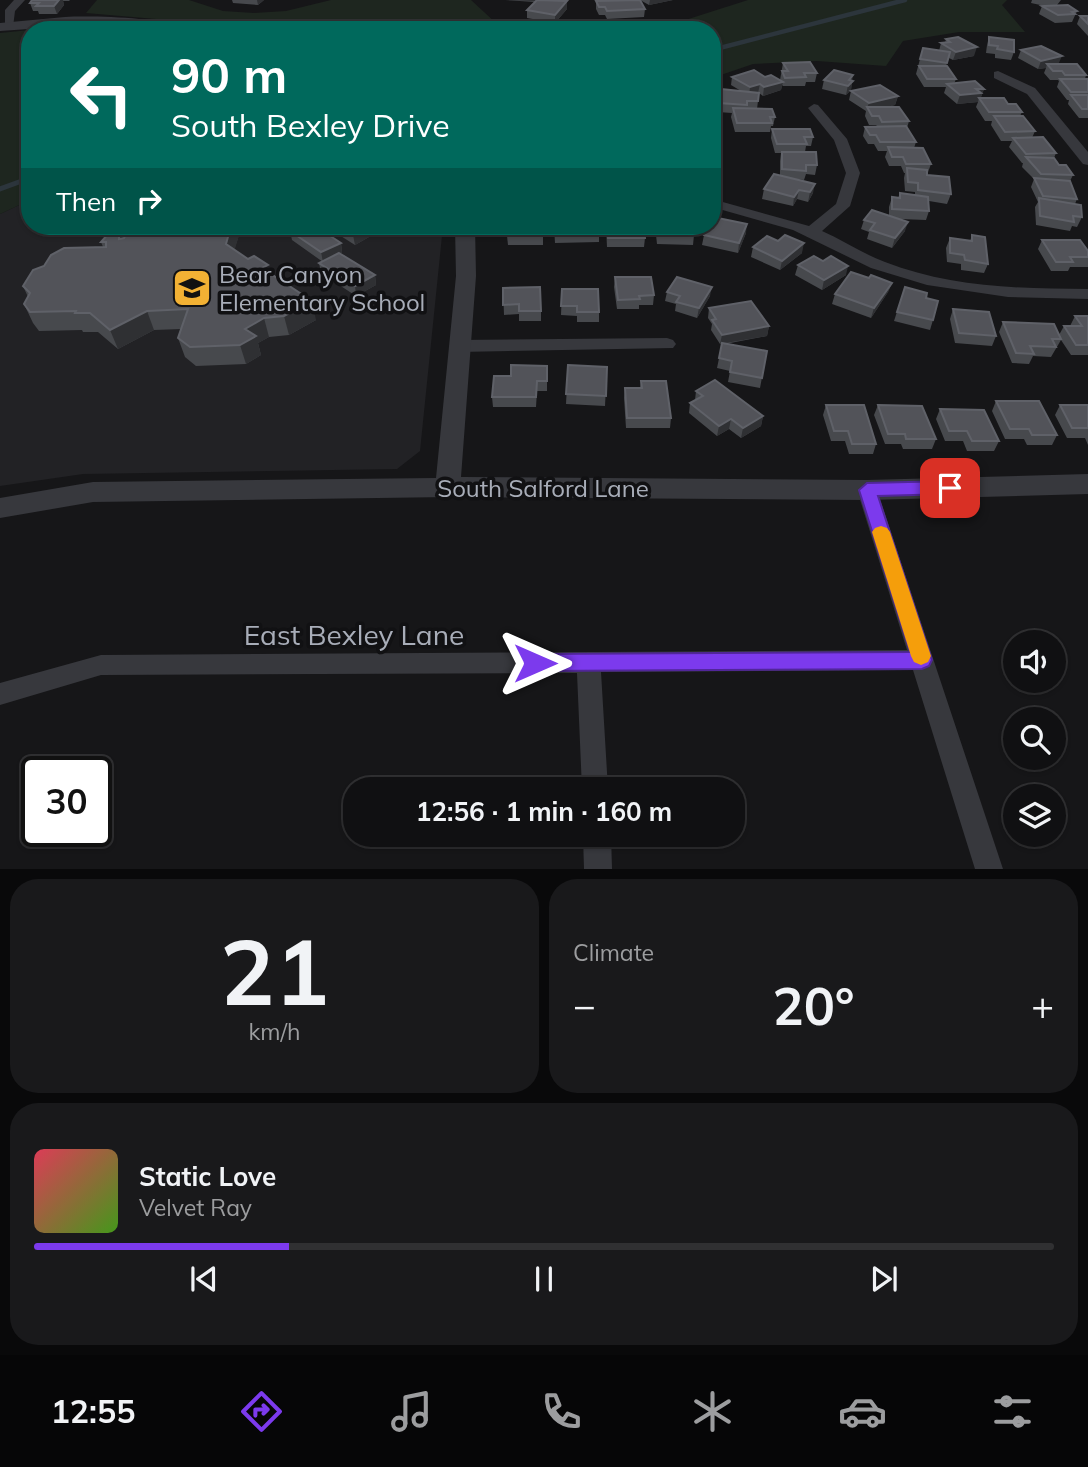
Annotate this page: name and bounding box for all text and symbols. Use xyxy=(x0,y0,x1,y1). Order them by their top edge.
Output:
text: 90 m xyxy=(171,44,287,105)
icon: left xyxy=(56,49,147,140)
text: South Bexley Drive xyxy=(171,105,450,145)
icon: right xyxy=(130,182,168,220)
text: Then xyxy=(56,185,116,218)
place label: Bear Canyon Elementary School xyxy=(219,259,425,317)
school or university icon: Bear Canyon Elementary School xyxy=(171,267,213,309)
pin xyxy=(920,458,980,518)
icon: arrive xyxy=(931,469,969,507)
street label: South Salford Lane xyxy=(437,473,649,503)
street label: East Bexley Lane xyxy=(244,617,464,652)
position arrow xyxy=(498,626,572,700)
map controls xyxy=(1003,630,1066,847)
button: sound xyxy=(1003,630,1066,693)
button: search xyxy=(1003,707,1066,770)
speed limit sign: 30 xyxy=(21,756,112,847)
button: layers xyxy=(1003,784,1066,847)
text: 12:56 · 1 min · 160 m xyxy=(416,795,672,828)
text: 21 xyxy=(220,914,329,1028)
text: Climate xyxy=(573,938,654,967)
text: 20° xyxy=(772,973,855,1038)
text: − xyxy=(573,981,596,1029)
text: + xyxy=(1031,981,1054,1029)
text: km/h xyxy=(248,1017,301,1046)
text: Static Love xyxy=(139,1160,276,1193)
text: Velvet Ray xyxy=(139,1193,252,1222)
icon: previous xyxy=(185,1260,223,1298)
icon: pause xyxy=(525,1260,563,1298)
icon: next xyxy=(865,1260,903,1298)
icon: directions xyxy=(237,1387,286,1436)
icon: music xyxy=(387,1387,436,1436)
icon: phone xyxy=(537,1387,586,1436)
icon: climate xyxy=(688,1387,737,1436)
icon: car xyxy=(838,1387,887,1436)
icon: filters xyxy=(988,1387,1037,1436)
text: 12:55 xyxy=(51,1391,135,1431)

